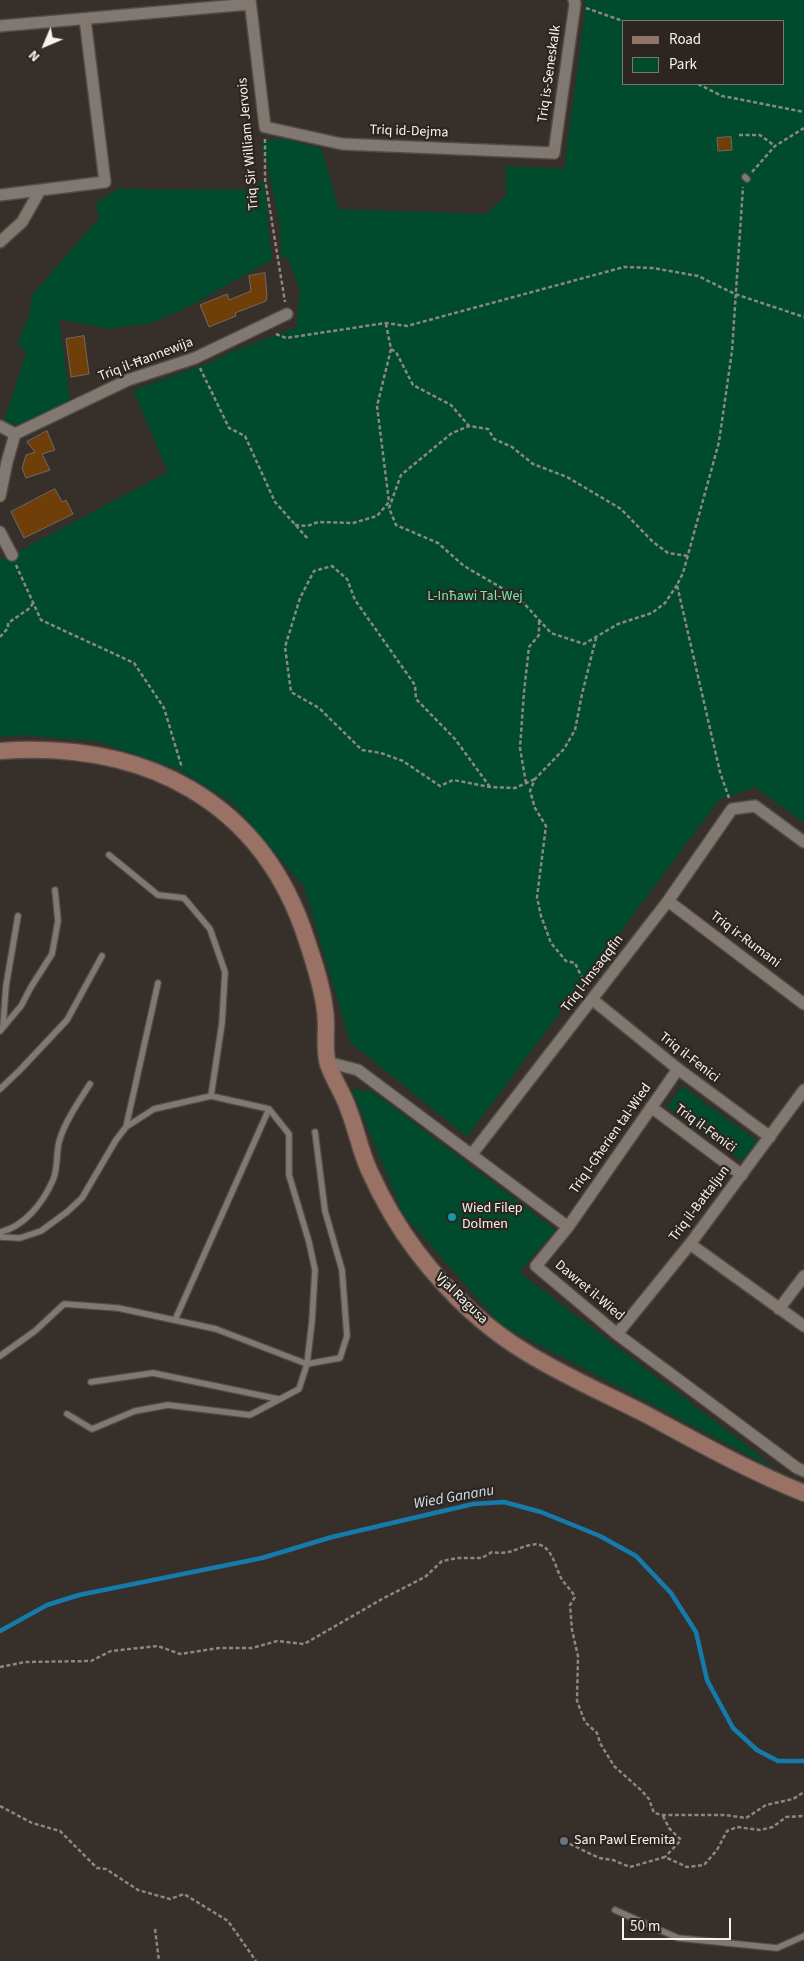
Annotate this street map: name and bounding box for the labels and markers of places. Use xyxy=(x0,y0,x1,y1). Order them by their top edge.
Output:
place label: Wied Filep Dolmen xyxy=(462,1201,523,1234)
marker: Wied Filep Dolmen xyxy=(446,1211,458,1223)
place label: San Pawl Eremita xyxy=(574,1833,675,1849)
marker: San Pawl Eremita xyxy=(558,1835,570,1847)

